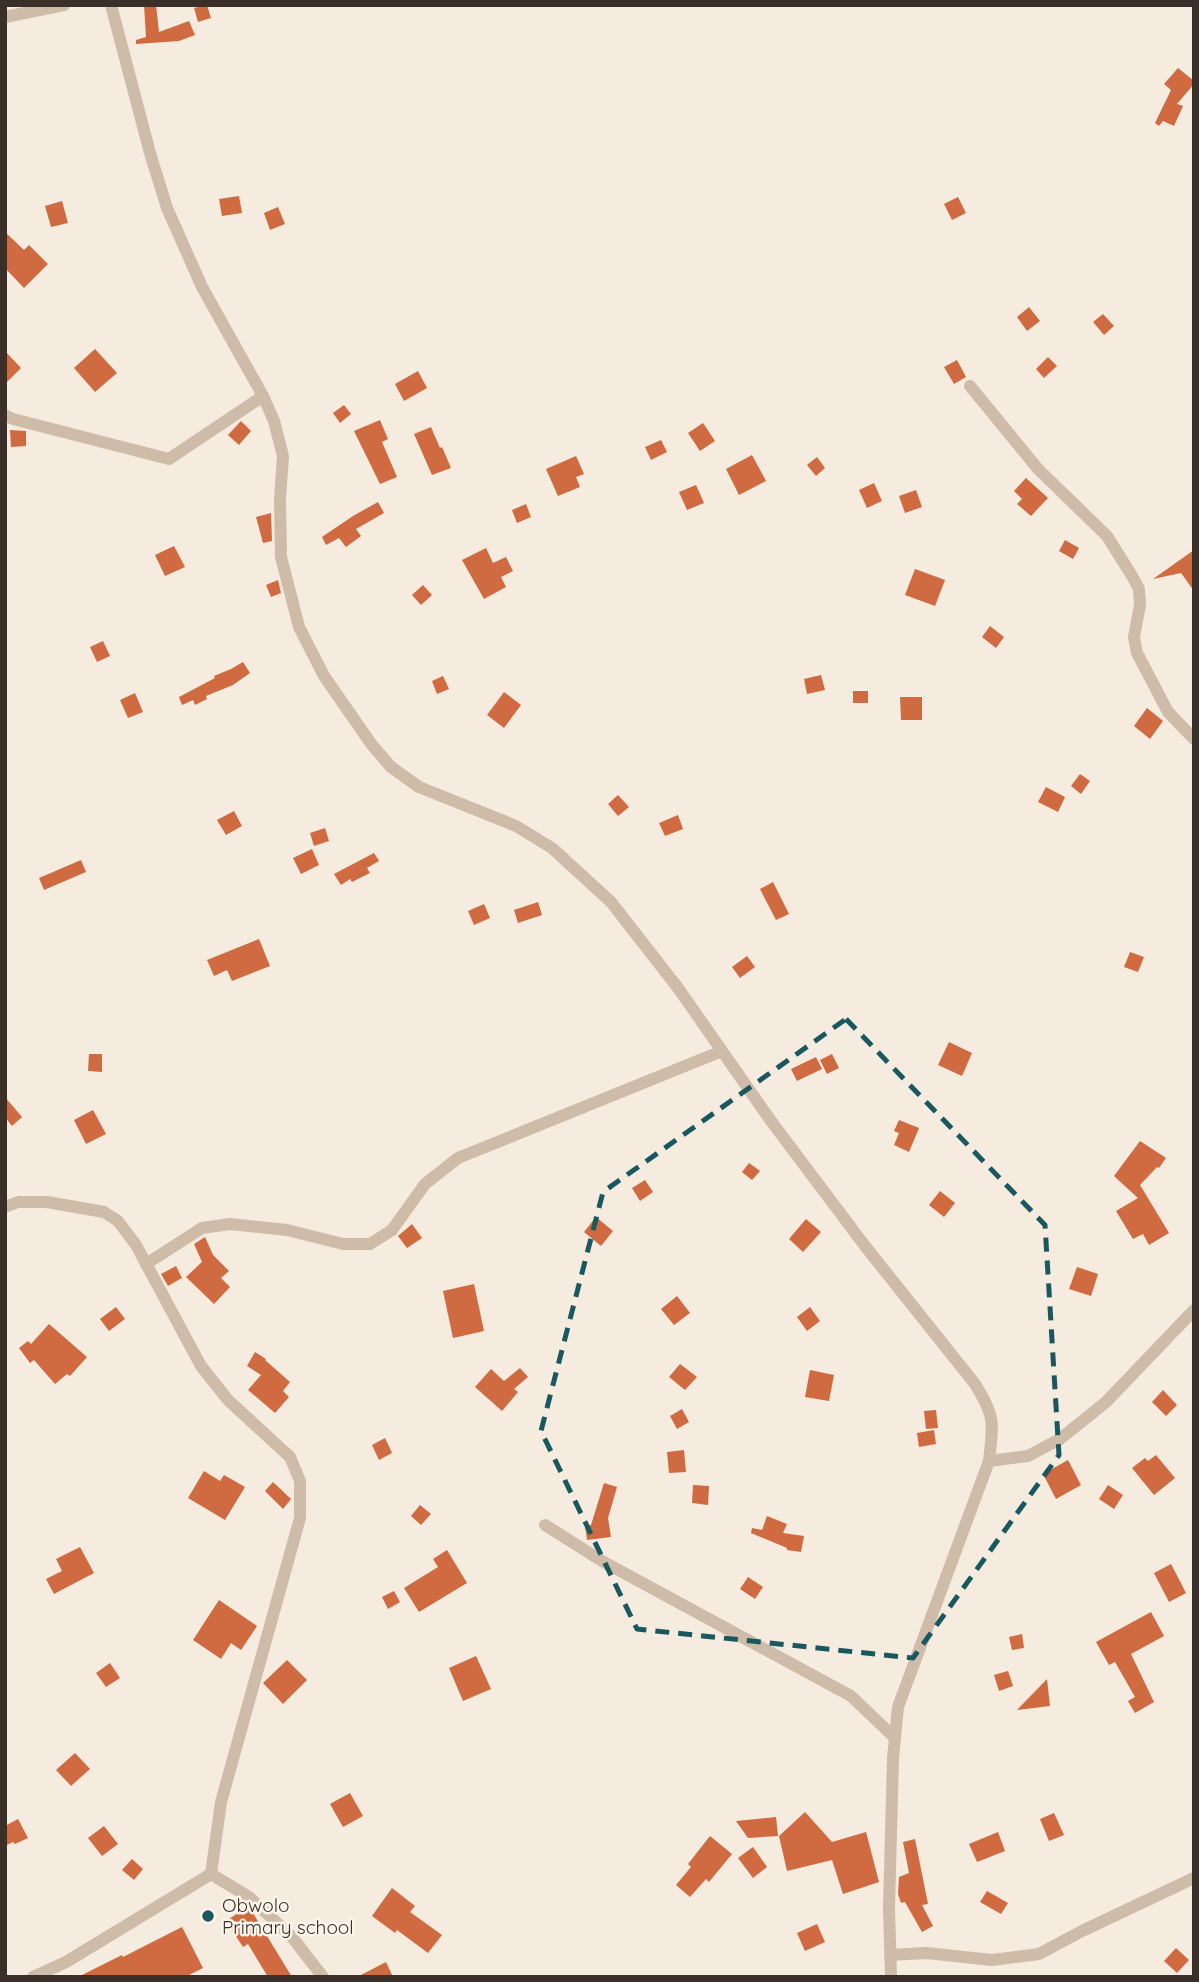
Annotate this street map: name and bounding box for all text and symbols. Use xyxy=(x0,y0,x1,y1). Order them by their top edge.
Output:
place label: Obwolo Primary school xyxy=(222,1893,354,1939)
marker: Obwolo Primary school xyxy=(200,1908,216,1924)

